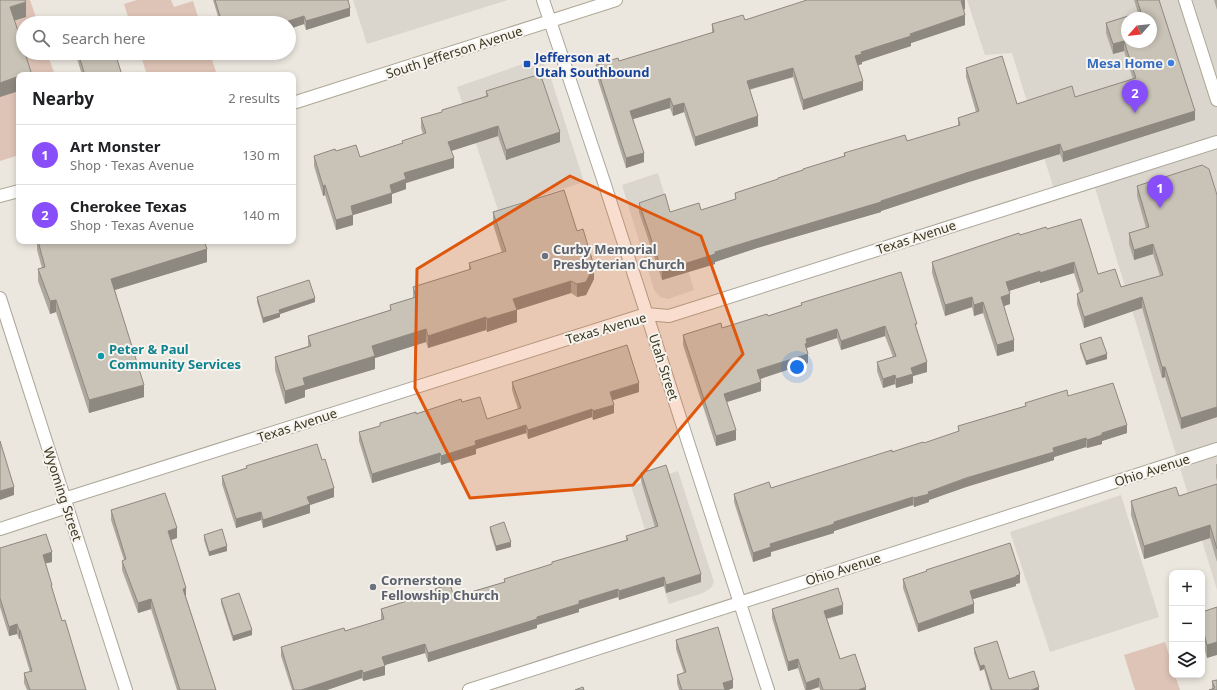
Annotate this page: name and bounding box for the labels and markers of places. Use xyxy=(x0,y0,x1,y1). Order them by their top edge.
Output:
place label: Jefferson at Utah Southbound xyxy=(534,48,649,81)
place label: Mesa Home xyxy=(1087,54,1163,72)
marker: Mesa Home xyxy=(1166,58,1176,68)
marker: Jefferson at Utah Southbound xyxy=(522,59,532,69)
pin: 2 xyxy=(1122,80,1148,113)
pin: 1 xyxy=(1147,175,1173,208)
place label: Curby Memorial Presbyterian Church xyxy=(553,240,685,273)
marker: Curby Memorial Presbyterian Church xyxy=(540,251,550,261)
place label: Peter & Paul Community Services xyxy=(109,340,241,373)
marker: Peter & Paul Community Services xyxy=(96,351,106,361)
place label: Cornerstone Fellowship Church xyxy=(381,571,499,604)
marker: Cornerstone Fellowship Church xyxy=(368,582,378,592)

